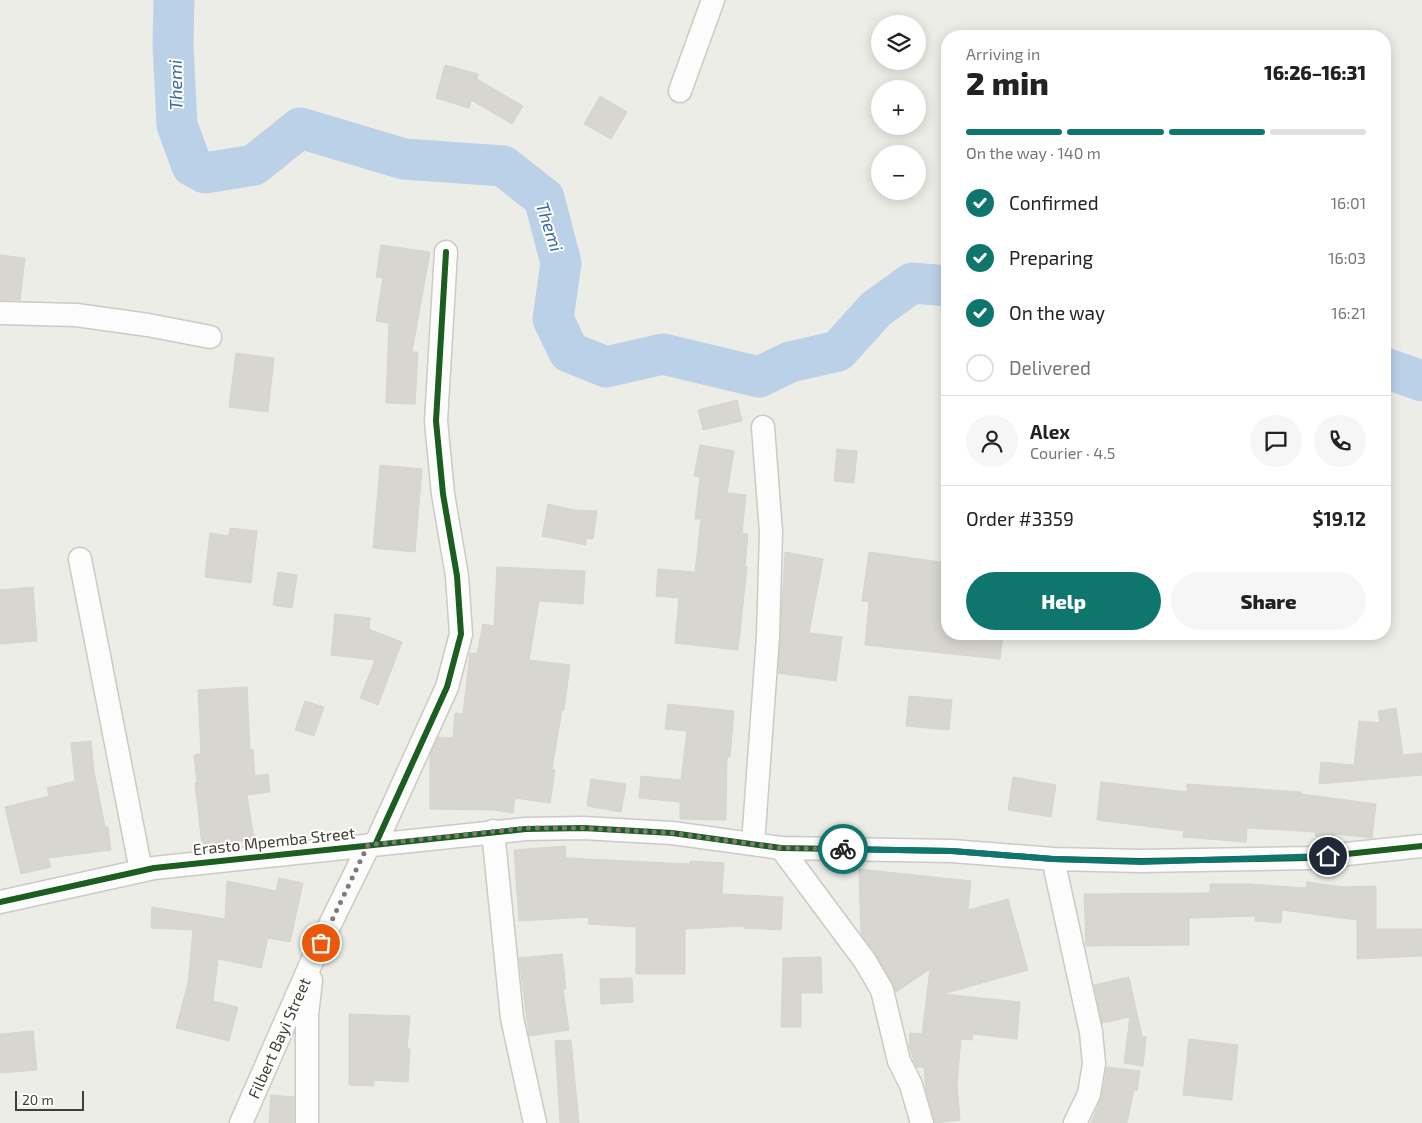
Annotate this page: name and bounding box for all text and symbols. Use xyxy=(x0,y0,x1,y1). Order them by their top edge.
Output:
map controls xyxy=(871,15,926,200)
button: layers xyxy=(871,15,926,70)
text: Arriving in xyxy=(966,44,1040,63)
water label: Themi xyxy=(164,59,186,110)
text: 16:26–16:31 xyxy=(1264,61,1366,84)
text: 2 min xyxy=(966,63,1049,101)
button: + xyxy=(871,80,926,135)
text: On the way · 140 m xyxy=(966,143,1101,162)
button: − xyxy=(871,145,926,200)
icon: check xyxy=(966,189,994,217)
text: Confirmed xyxy=(1009,191,1099,214)
text: 16:01 xyxy=(1331,193,1366,212)
water label: Themi xyxy=(532,199,568,255)
icon: check xyxy=(966,244,994,272)
text: Preparing xyxy=(1009,246,1093,269)
text: 16:03 xyxy=(1328,248,1366,267)
icon: check xyxy=(966,299,994,327)
text: On the way xyxy=(1009,301,1105,324)
text: 16:21 xyxy=(1331,303,1366,322)
text: Delivered xyxy=(1009,356,1091,379)
button: person xyxy=(966,415,1018,467)
button: chat xyxy=(1250,415,1302,467)
button: phone xyxy=(1314,415,1366,467)
text: Alex xyxy=(1030,420,1070,443)
text: Courier · 4.5 xyxy=(1030,443,1115,462)
text: Order #3359 xyxy=(966,507,1074,530)
text: $19.12 xyxy=(1313,507,1366,530)
button: Help xyxy=(966,572,1161,630)
button: Share xyxy=(1171,572,1366,630)
street label: Erasto Mpemba Street xyxy=(192,823,356,858)
courier xyxy=(818,824,868,874)
icon: bike xyxy=(829,835,857,863)
pin xyxy=(1307,835,1349,877)
icon: home xyxy=(1314,842,1342,870)
pin xyxy=(300,922,342,964)
icon: bag xyxy=(307,929,335,957)
street label: Filbert Bayi Street xyxy=(243,974,314,1101)
scale bar xyxy=(15,1088,84,1111)
text: 20 m xyxy=(22,1091,54,1108)

